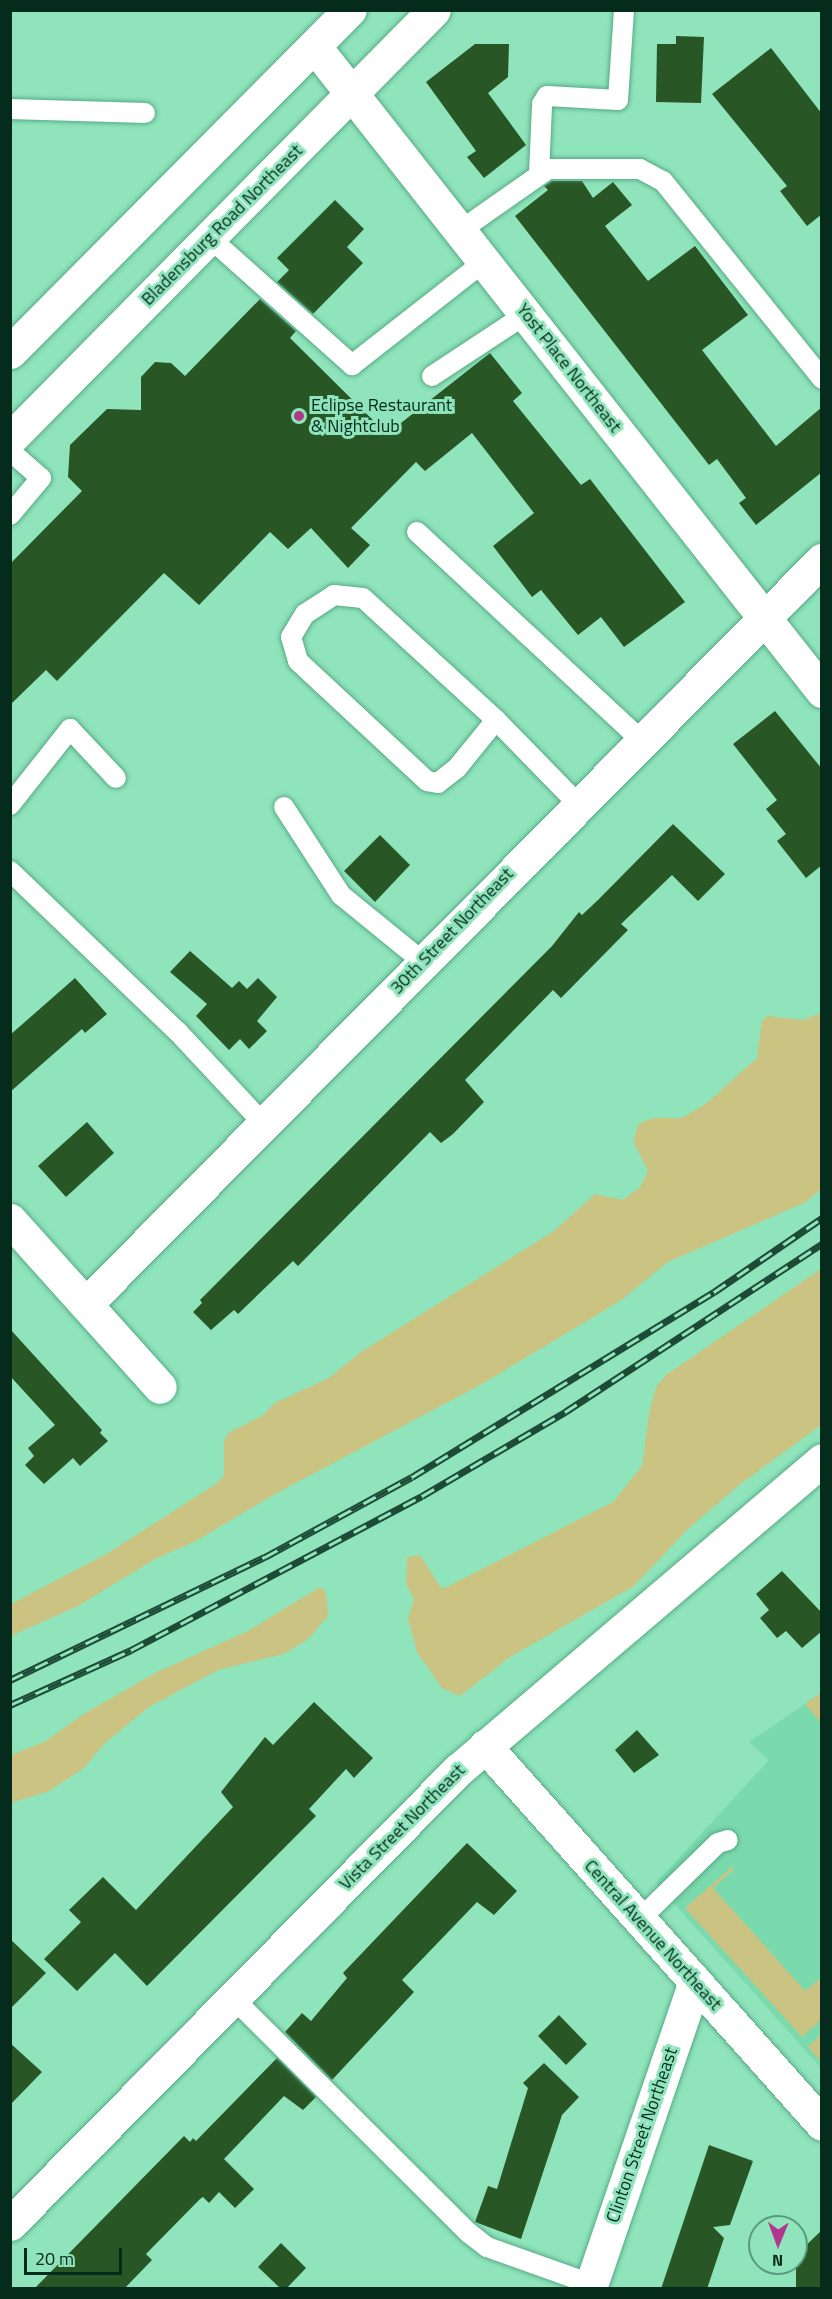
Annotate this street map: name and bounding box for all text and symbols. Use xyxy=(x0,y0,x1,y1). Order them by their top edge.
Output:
street label: Bladensburg Road Northeast xyxy=(137,140,307,310)
street label: Yost Place Northeast xyxy=(512,299,626,437)
place label: Eclipse Restaurant & Nightclub xyxy=(311,395,452,438)
marker: Eclipse Restaurant & Nightclub xyxy=(292,409,306,423)
street label: 30th Street Northeast xyxy=(386,863,518,999)
street label: Vista Street Northeast xyxy=(335,1760,469,1894)
street label: Central Avenue Northeast xyxy=(580,1855,726,2015)
street label: Clinton Street Northeast xyxy=(602,2045,682,2225)
north arrow xyxy=(748,2215,808,2275)
scale bar xyxy=(27,2236,124,2274)
text: 20 m xyxy=(35,2245,74,2272)
text: N xyxy=(772,2249,783,2273)

